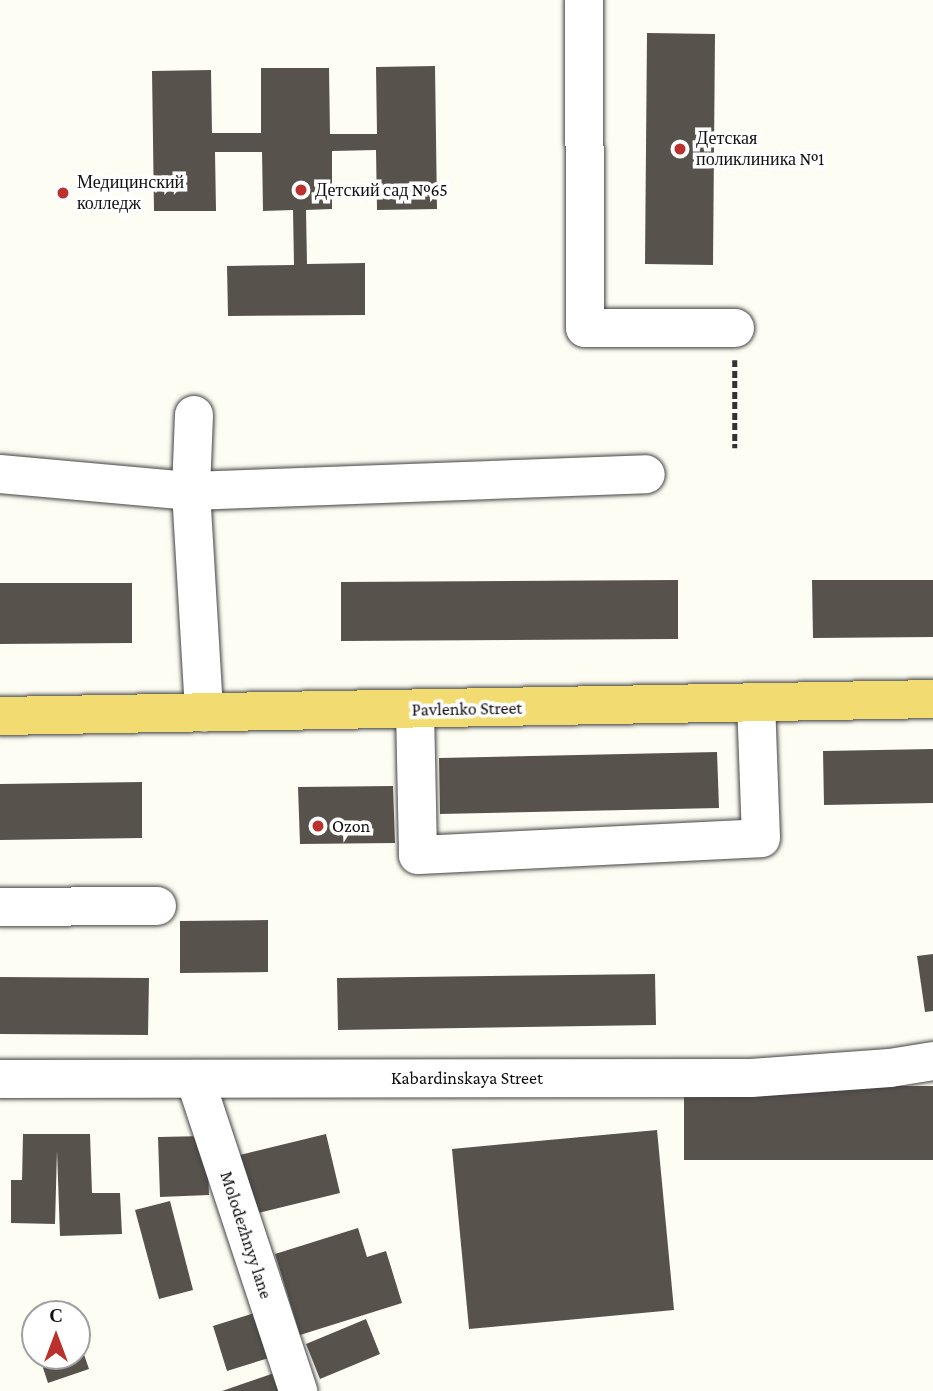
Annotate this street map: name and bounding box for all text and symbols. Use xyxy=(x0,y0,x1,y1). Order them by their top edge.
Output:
place label: Детская поликлиника №1 xyxy=(696,128,824,170)
marker: Детская поликлиника №1 xyxy=(670,139,690,159)
place label: Медицинский колледж xyxy=(77,172,184,214)
place label: Детский сад №65 xyxy=(315,179,448,201)
marker: Детский сад №65 xyxy=(293,182,309,198)
marker: Медицинский колледж xyxy=(55,185,71,201)
street label: Pavlenko Street xyxy=(412,697,522,721)
place label: Ozon xyxy=(332,815,370,837)
marker: Ozon xyxy=(310,818,326,834)
street label: Kabardinskaya Street xyxy=(391,1067,543,1089)
street label: Molodezhnyy lane xyxy=(215,1169,277,1301)
north arrow xyxy=(21,1300,91,1370)
text: С xyxy=(49,1305,63,1326)

